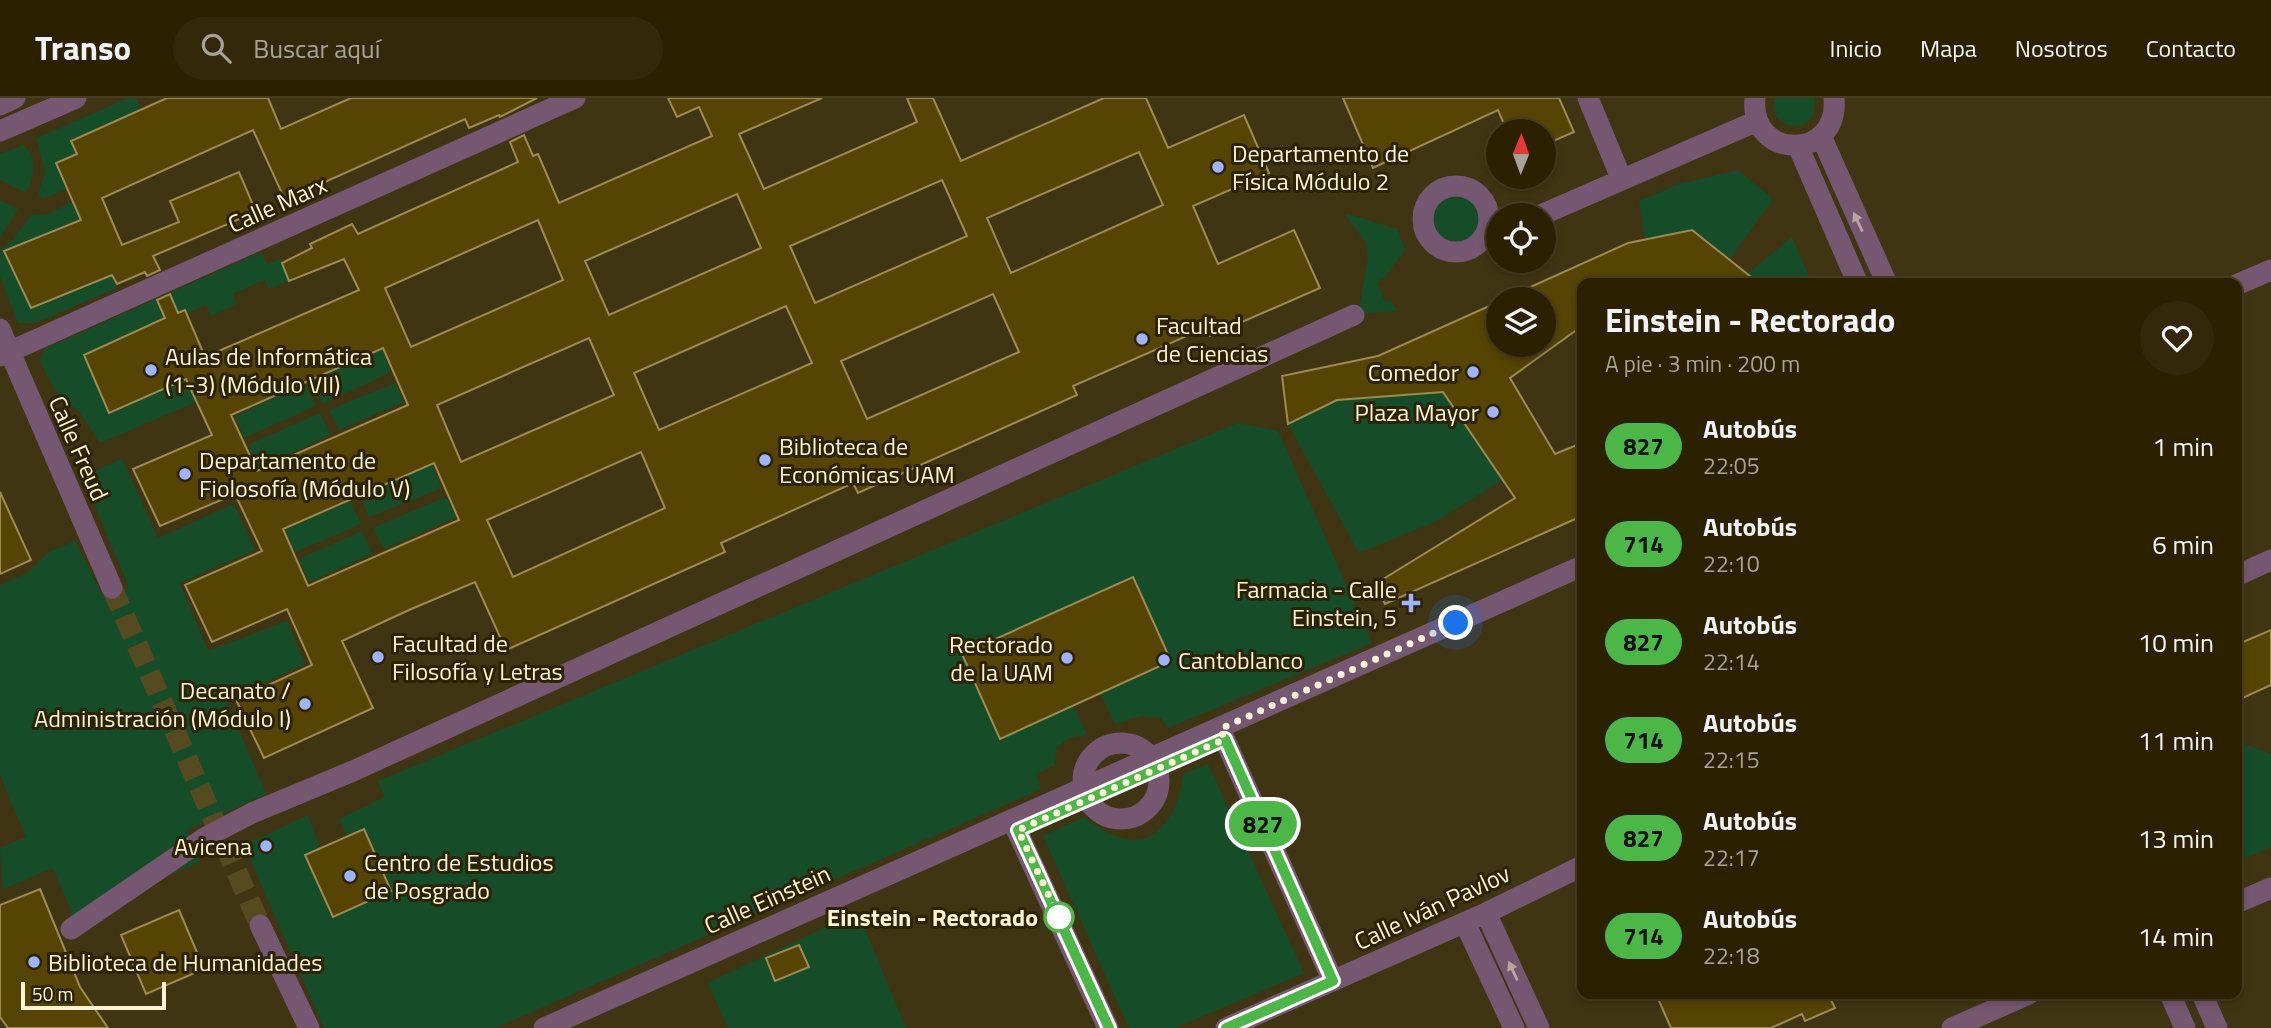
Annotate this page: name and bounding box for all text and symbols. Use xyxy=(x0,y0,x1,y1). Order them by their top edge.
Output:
search box xyxy=(173,17,663,80)
text: Transo xyxy=(35,23,131,73)
icon: search xyxy=(197,29,235,67)
text: Buscar aquí xyxy=(253,29,380,68)
text: Inicio xyxy=(1830,30,1882,66)
text: Mapa xyxy=(1920,30,1977,66)
text: Nosotros xyxy=(2015,30,2108,66)
text: Contacto xyxy=(2146,30,2236,66)
north arrow xyxy=(1486,119,1556,189)
map controls xyxy=(1486,119,1556,357)
place label: Departamento de Física Módulo 2 xyxy=(1232,135,1409,199)
marker: Departamento de Física Módulo 2 xyxy=(1210,159,1226,175)
street label: Calle Marx xyxy=(222,166,332,242)
button: locate xyxy=(1486,203,1556,273)
one-way arrow xyxy=(1852,212,1864,232)
button: layers xyxy=(1486,287,1556,357)
text: Einstein - Rectorado xyxy=(1605,295,1895,345)
button: heart xyxy=(2140,301,2214,375)
place label: Facultad de Ciencias xyxy=(1156,307,1268,371)
marker: Facultad de Ciencias xyxy=(1134,331,1150,347)
place label: Aulas de Informática (1-3) (Módulo VII) xyxy=(165,338,372,402)
text: A pie · 3 min · 200 m xyxy=(1605,346,1800,381)
place label: Comedor xyxy=(1368,354,1459,390)
marker: Aulas de Informática (1-3) (Módulo VII) xyxy=(143,362,159,378)
marker: Comedor xyxy=(1465,364,1481,380)
street label: Calle Freud xyxy=(40,390,118,506)
place label: Plaza Mayor xyxy=(1355,394,1479,430)
marker: Plaza Mayor xyxy=(1485,404,1501,420)
text: Autobús xyxy=(1703,409,1797,448)
text: 1 min xyxy=(2152,427,2214,466)
place label: Biblioteca de Económicas UAM xyxy=(779,428,955,492)
text: 827 xyxy=(1623,428,1664,464)
place label: Departamento de Fiolosofía (Módulo V) xyxy=(199,442,410,506)
text: 22:05 xyxy=(1703,448,1760,483)
marker: Biblioteca de Económicas UAM xyxy=(757,452,773,468)
marker: Departamento de Fiolosofía (Módulo V) xyxy=(177,466,193,482)
text: Autobús xyxy=(1703,507,1797,546)
text: 6 min xyxy=(2152,525,2214,564)
text: 714 xyxy=(1623,526,1664,562)
text: 22:10 xyxy=(1703,546,1760,581)
place label: Farmacia - Calle Einstein, 5 xyxy=(1236,571,1397,635)
marker: Farmacia - Calle Einstein, 5 xyxy=(1403,595,1419,611)
your location xyxy=(1438,605,1473,640)
text: Autobús xyxy=(1703,605,1797,644)
text: 10 min xyxy=(2138,623,2214,662)
text: 827 xyxy=(1623,624,1664,660)
place label: Facultad de Filosofía y Letras xyxy=(392,625,563,689)
place label: Rectorado de la UAM xyxy=(949,626,1053,690)
place label: Cantoblanco xyxy=(1178,642,1303,678)
text: 22:14 xyxy=(1703,644,1760,679)
marker: Facultad de Filosofía y Letras xyxy=(370,649,386,665)
marker: Rectorado de la UAM xyxy=(1059,650,1075,666)
marker: Cantoblanco xyxy=(1156,652,1172,668)
place label: Decanato / Administración (Módulo I) xyxy=(34,672,291,736)
marker: Decanato / Administración (Módulo I) xyxy=(297,696,313,712)
text: Autobús xyxy=(1703,703,1797,742)
text: 11 min xyxy=(2138,721,2214,760)
text: 714 xyxy=(1623,722,1664,758)
text: 22:15 xyxy=(1703,742,1760,777)
line badge: 827 xyxy=(1223,801,1303,847)
text: Autobús xyxy=(1703,801,1797,840)
text: 827 xyxy=(1243,806,1283,842)
text: 13 min xyxy=(2138,819,2214,858)
text: 827 xyxy=(1623,820,1664,856)
place label: Avicena xyxy=(174,828,252,864)
marker: Avicena xyxy=(258,838,274,854)
text: 22:17 xyxy=(1703,840,1760,875)
place label: Centro de Estudios de Posgrado xyxy=(364,844,554,908)
street label: Calle Einstein xyxy=(698,855,836,943)
street label: Calle Iván Pavlov xyxy=(1348,855,1516,959)
marker: Centro de Estudios de Posgrado xyxy=(342,868,358,884)
place label: Einstein - Rectorado xyxy=(827,899,1038,935)
text: Autobús xyxy=(1703,899,1797,938)
marker: Einstein - Rectorado xyxy=(1044,902,1074,932)
text: 14 min xyxy=(2138,917,2214,956)
text: 714 xyxy=(1623,918,1664,954)
text: 22:18 xyxy=(1703,938,1760,973)
place label: Biblioteca de Humanidades xyxy=(48,944,322,980)
marker: Biblioteca de Humanidades xyxy=(26,954,42,970)
one-way arrow xyxy=(1507,961,1518,981)
scale bar xyxy=(21,979,166,1011)
text: 50 m xyxy=(32,979,73,1008)

